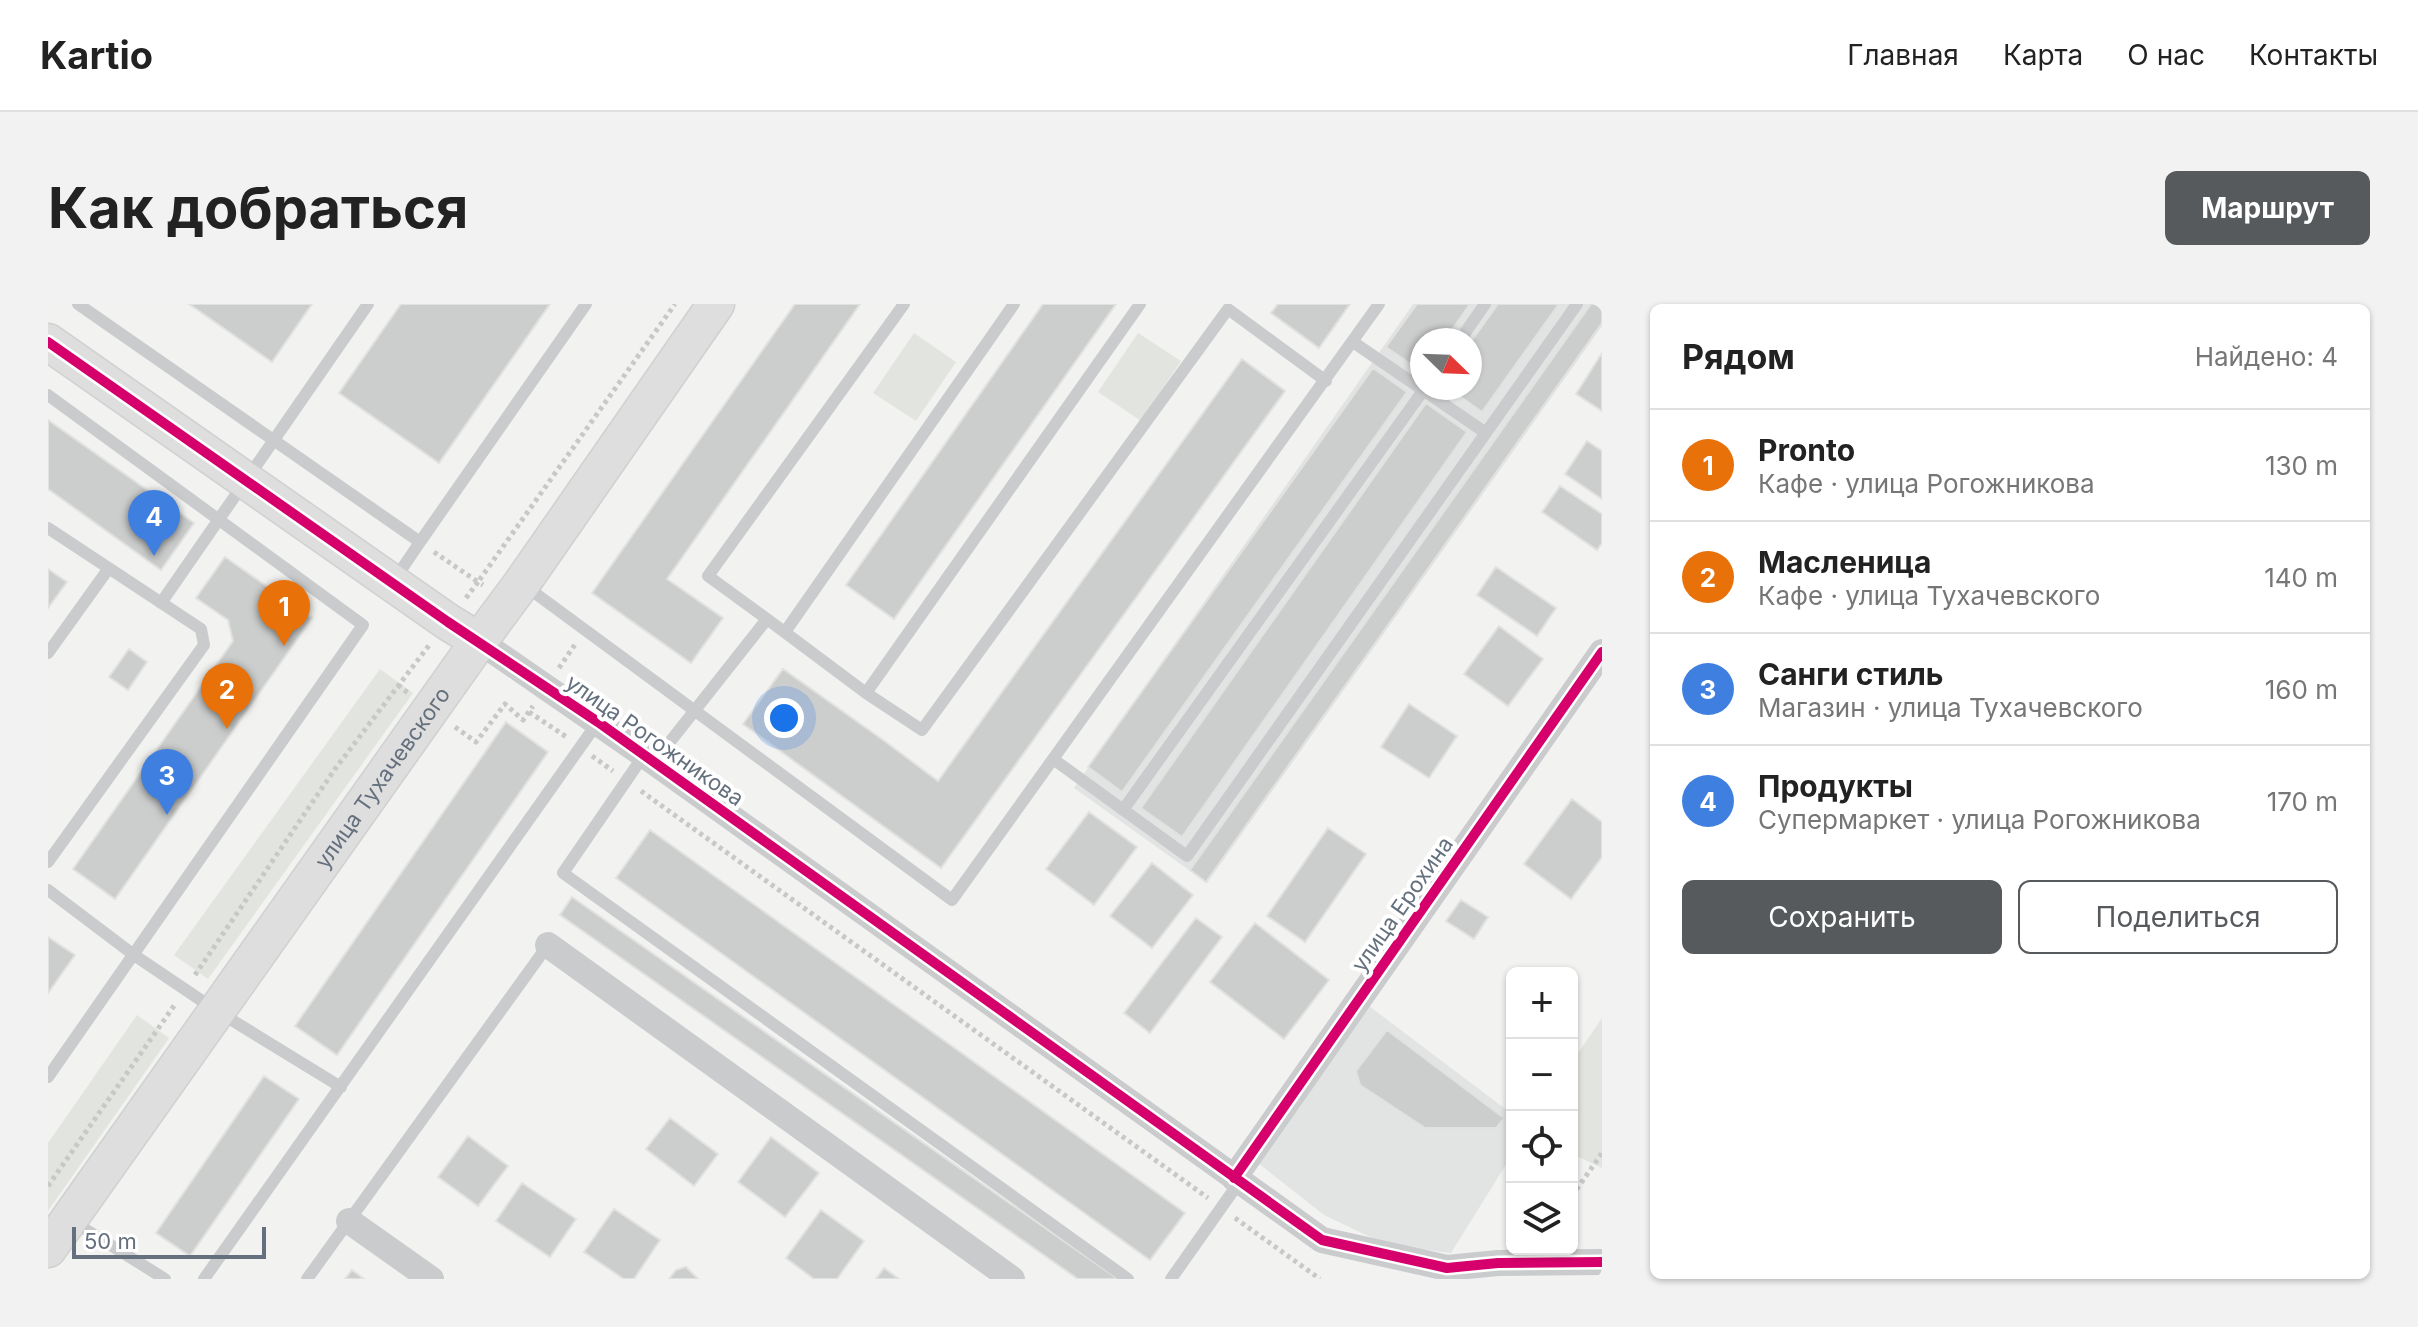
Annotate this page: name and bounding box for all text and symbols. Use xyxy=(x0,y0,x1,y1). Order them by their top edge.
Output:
text: Kartio xyxy=(40,32,153,78)
text: Главная xyxy=(1847,38,1959,72)
text: Карта xyxy=(2003,38,2083,72)
text: О нас xyxy=(2127,38,2205,72)
text: Контакты xyxy=(2249,38,2378,72)
button: Маршрут xyxy=(2165,171,2370,245)
text: Как добраться xyxy=(48,174,468,242)
north arrow xyxy=(1410,328,1482,400)
text: Рядом xyxy=(1682,336,1795,377)
text: Найдено: 4 xyxy=(2195,341,2338,372)
text: Pronto xyxy=(1758,432,1855,468)
text: 1 xyxy=(1702,450,1714,481)
text: 130 m xyxy=(2265,450,2338,481)
text: Кафе · улица Рогожникова xyxy=(1758,468,2095,499)
pin: 4 xyxy=(128,490,180,556)
text: Масленица xyxy=(1758,544,1931,580)
text: 2 xyxy=(1700,562,1716,593)
text: 140 m xyxy=(2264,562,2338,593)
pin: 1 xyxy=(258,580,310,646)
text: Кафе · улица Тухачевского xyxy=(1758,580,2100,611)
text: Санги стиль xyxy=(1758,656,1944,692)
pin: 2 xyxy=(201,663,253,729)
street label: улица Рогожникова xyxy=(561,669,749,811)
text: 3 xyxy=(1700,674,1716,705)
text: 160 m xyxy=(2265,674,2338,705)
street label: улица Тухачевского xyxy=(309,682,455,873)
text: Магазин · улица Тухачевского xyxy=(1758,692,2143,723)
your location xyxy=(764,698,804,738)
pin: 3 xyxy=(141,749,193,815)
text: Продукты xyxy=(1758,768,1913,804)
text: 4 xyxy=(1699,786,1717,817)
text: 170 m xyxy=(2267,786,2338,817)
text: Супермаркет · улица Рогожникова xyxy=(1758,804,2201,835)
street label: улица Ерохина xyxy=(1346,832,1458,976)
button: Сохранить xyxy=(1682,880,2002,954)
button: Поделиться xyxy=(2018,880,2338,954)
map controls xyxy=(1506,967,1578,1255)
button: + xyxy=(1506,967,1578,1039)
button: − xyxy=(1506,1039,1578,1111)
button: locate xyxy=(1506,1111,1578,1183)
button: layers xyxy=(1506,1183,1578,1255)
scale bar xyxy=(72,1223,266,1259)
text: 50 m xyxy=(84,1228,137,1254)

